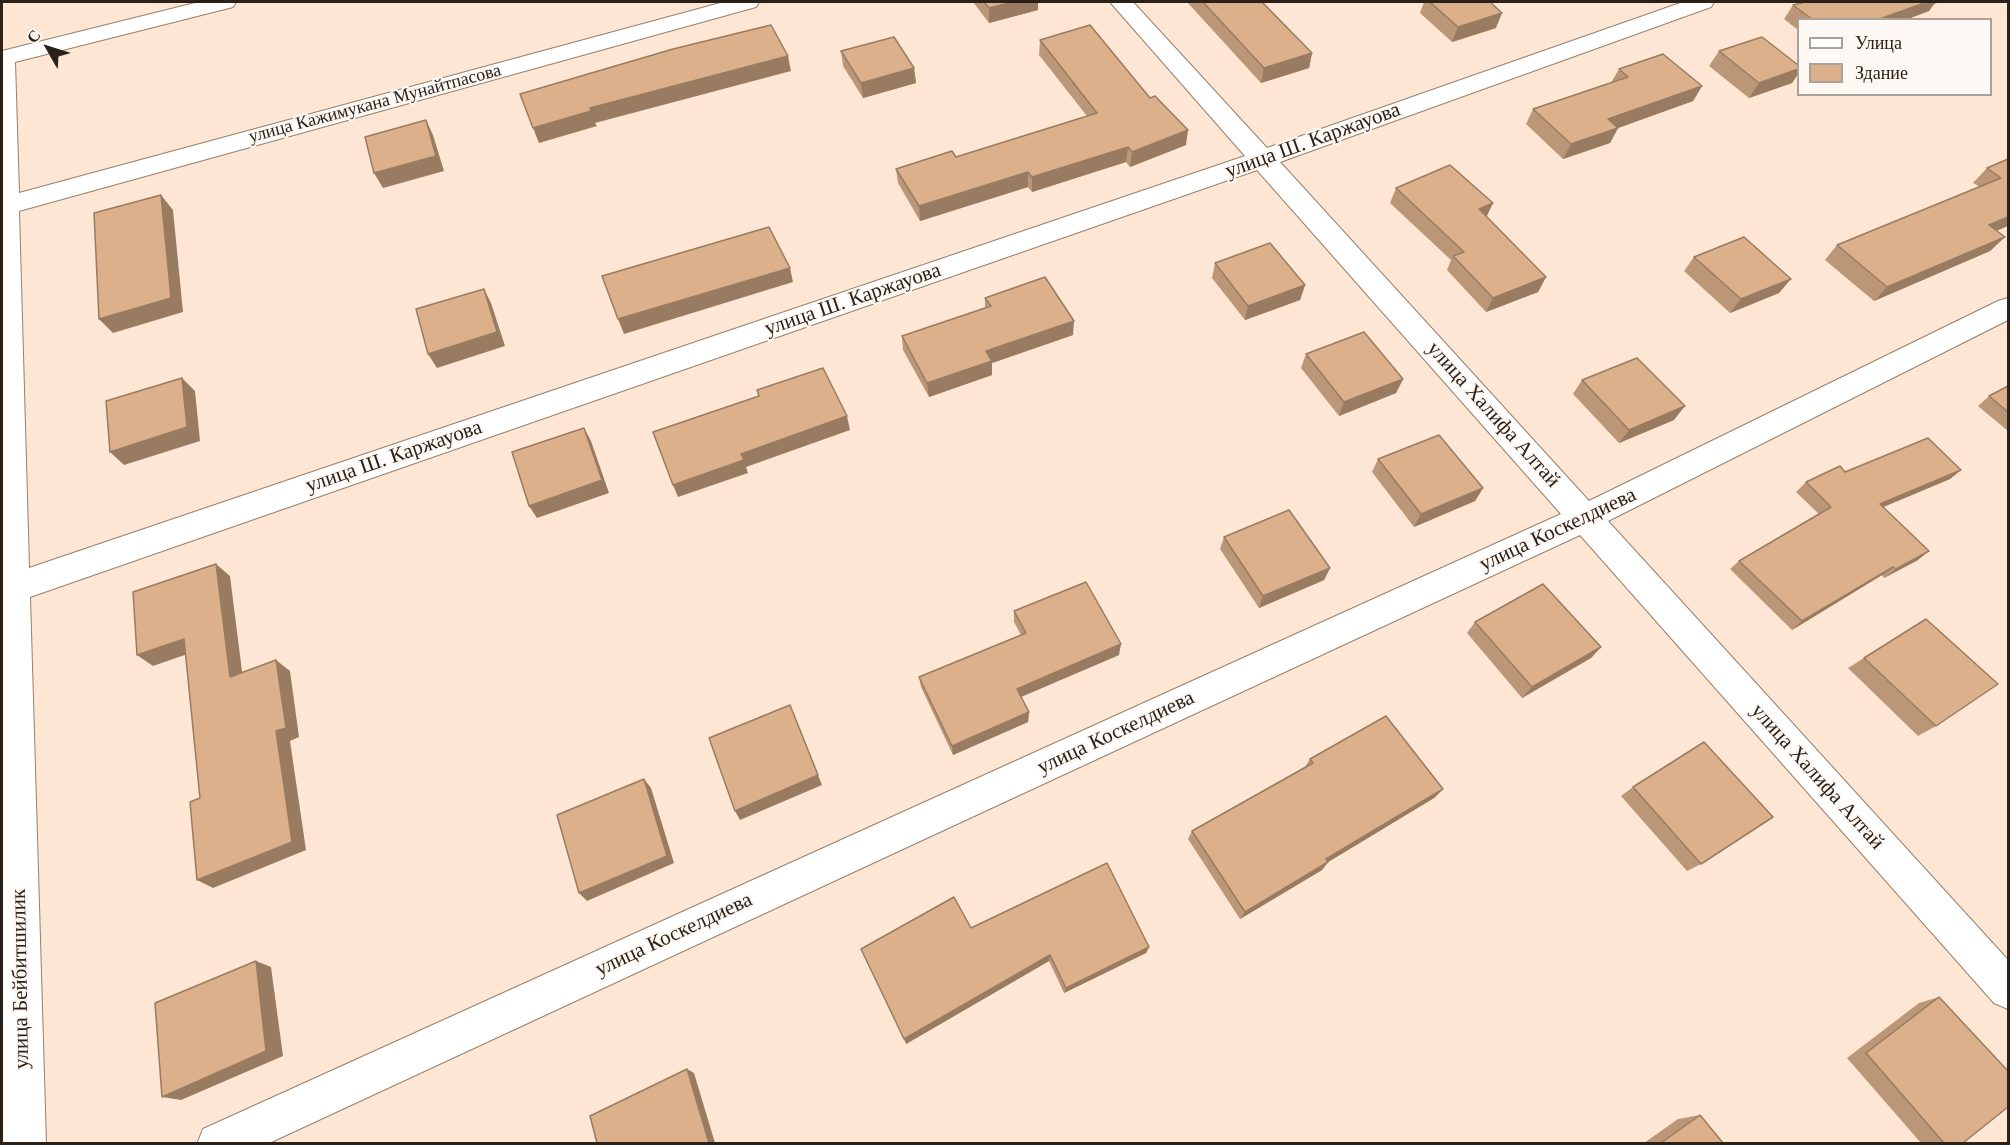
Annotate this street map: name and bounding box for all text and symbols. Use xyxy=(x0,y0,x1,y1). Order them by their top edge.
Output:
north arrow xyxy=(18,18,78,78)
legend xyxy=(1797,18,1992,96)
text: С xyxy=(23,27,44,46)
text: Улица xyxy=(1855,33,1902,53)
street label: улица Кажимукана Мунайтпасова xyxy=(246,60,504,148)
text: Здание xyxy=(1855,63,1908,83)
street label: улица Ш. Каржауова xyxy=(1222,98,1404,184)
street label: улица Ш. Каржауова xyxy=(762,258,944,342)
street label: улица Халифа Алтай xyxy=(1421,337,1565,493)
street label: улица Ш. Каржауова xyxy=(303,415,485,499)
street label: улица Коскелдиева xyxy=(1476,483,1640,577)
street label: улица Коскелдиева xyxy=(1034,686,1198,780)
street label: улица Халифа Алтай xyxy=(1745,699,1889,855)
street label: улица Коскелдиева xyxy=(592,888,756,982)
street label: улица Бейбитшилик xyxy=(7,889,35,1069)

